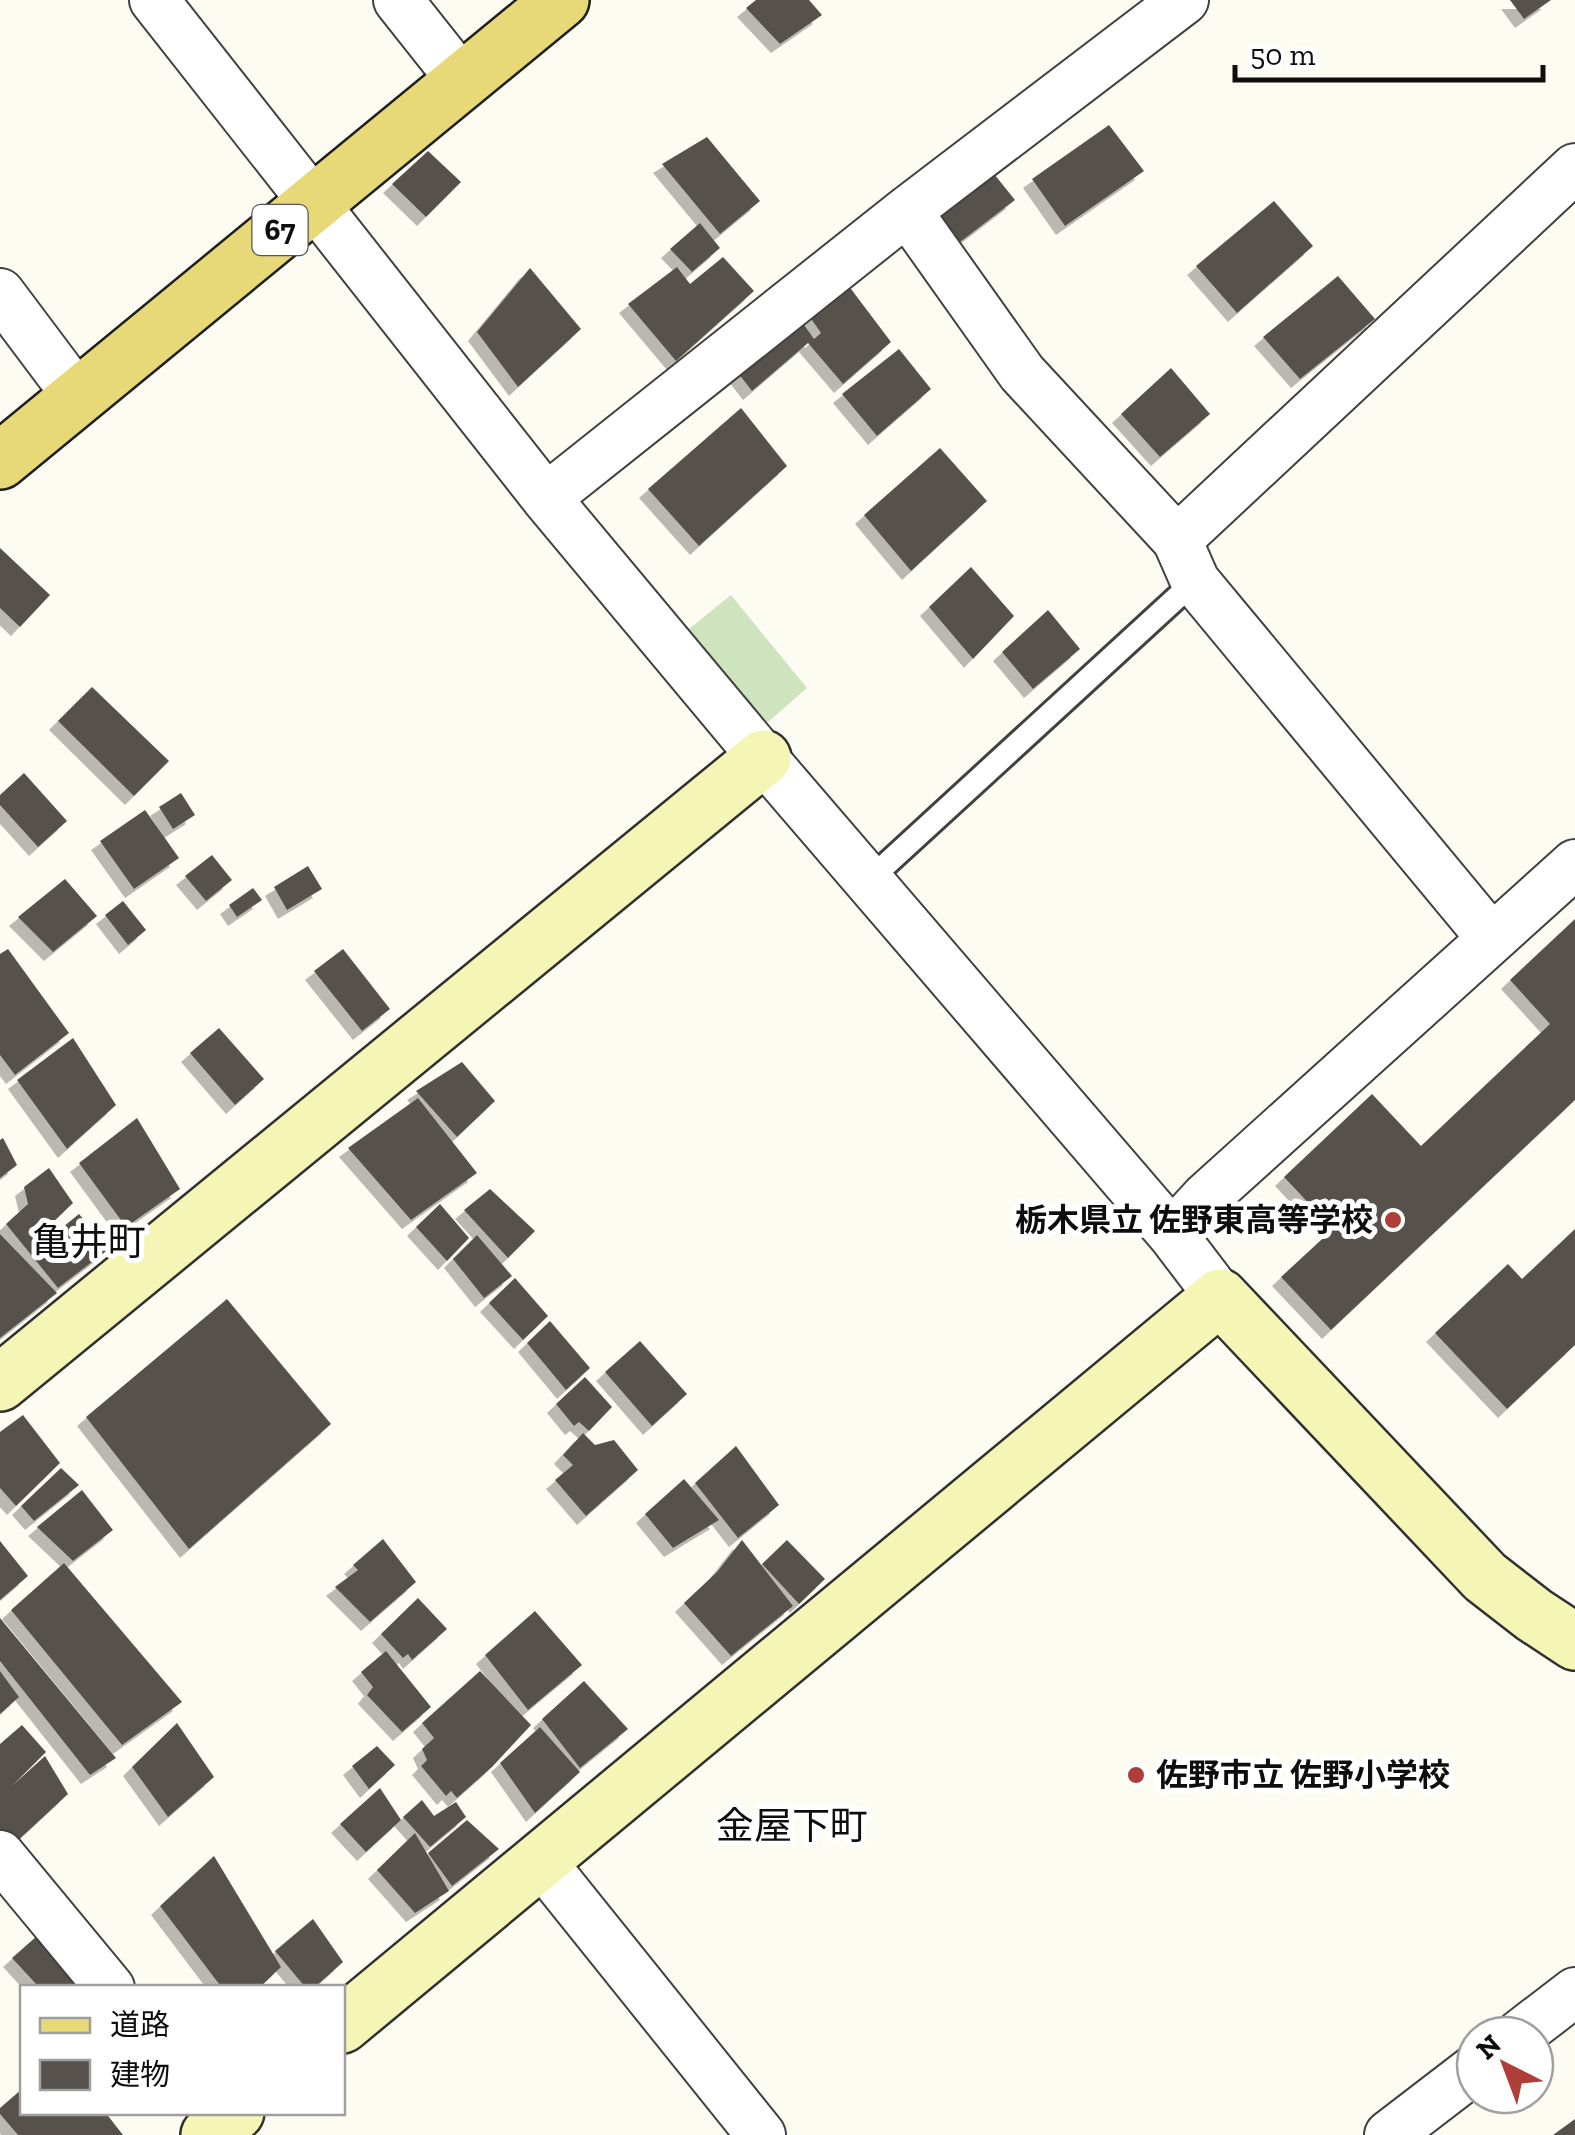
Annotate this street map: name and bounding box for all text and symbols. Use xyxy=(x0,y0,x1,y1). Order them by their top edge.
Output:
scale bar xyxy=(1235,20,1542,82)
text: 50 m xyxy=(1250,37,1315,73)
road number: 67 xyxy=(252,205,308,255)
place label: 栃木県立 佐野東高等学校 xyxy=(1015,1201,1373,1239)
marker: 栃木県立 佐野東高等学校 xyxy=(1382,1209,1404,1231)
district label: 亀井町 xyxy=(32,1219,146,1265)
place label: 佐野市立 佐野小学校 xyxy=(1156,1756,1450,1794)
marker: 佐野市立 佐野小学校 xyxy=(1125,1764,1147,1786)
district label: 金屋下町 xyxy=(716,1803,868,1849)
legend xyxy=(20,1985,345,2115)
text: 道路 xyxy=(110,2007,170,2043)
north arrow xyxy=(1455,2015,1555,2115)
text: N xyxy=(1470,2027,1508,2066)
text: 建物 xyxy=(110,2057,170,2093)

